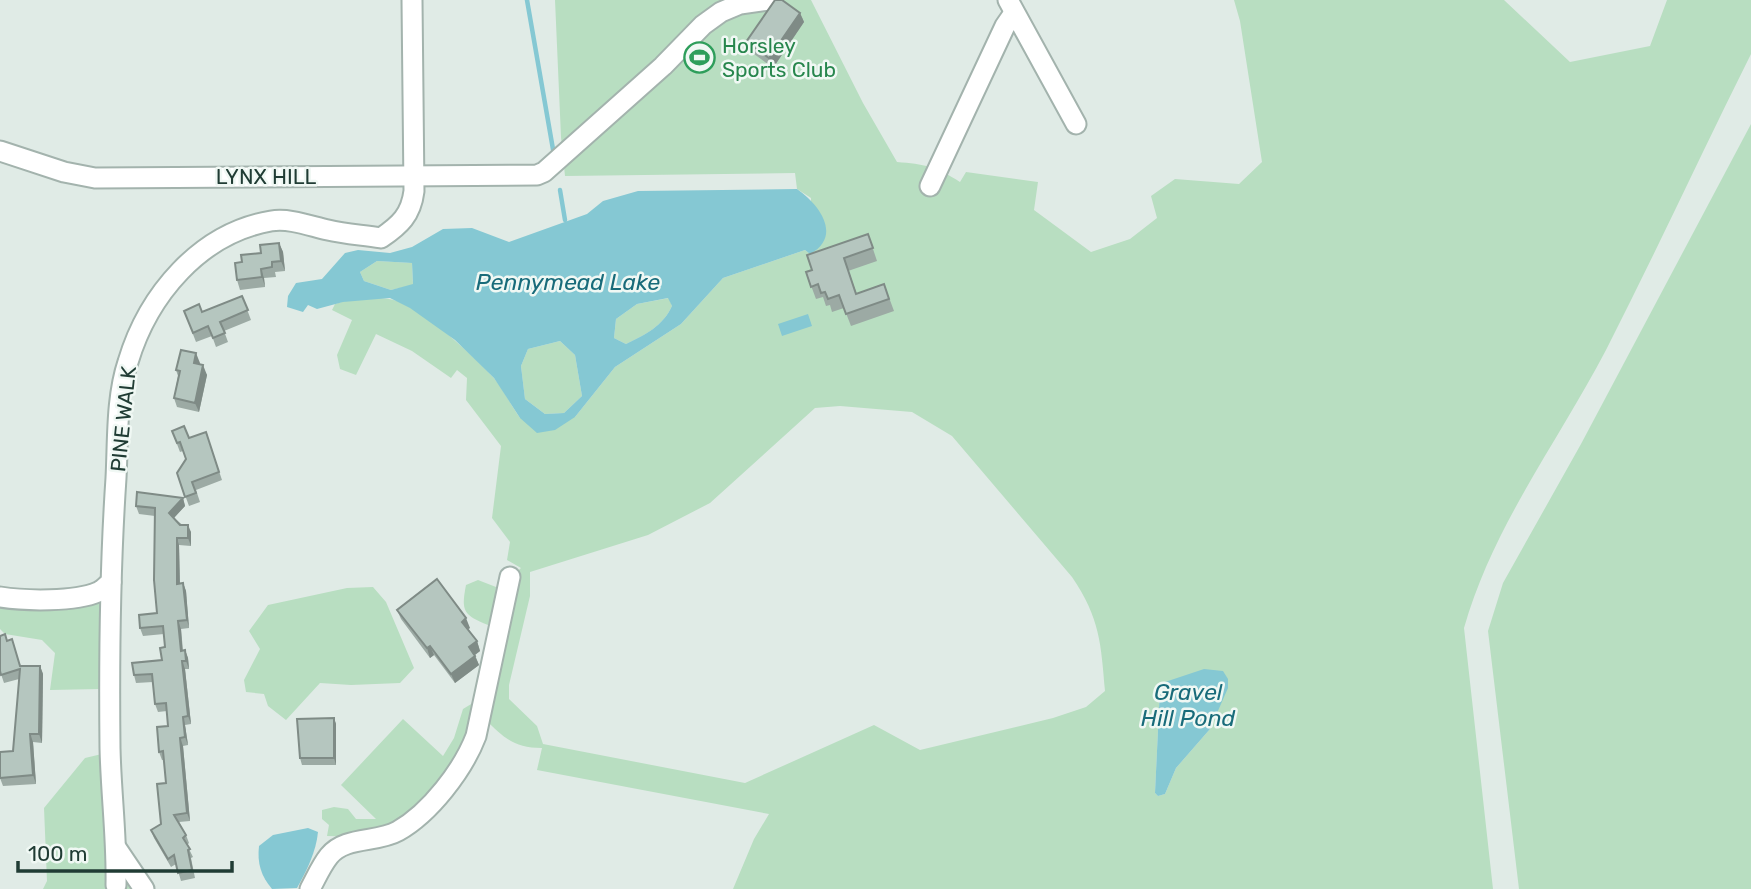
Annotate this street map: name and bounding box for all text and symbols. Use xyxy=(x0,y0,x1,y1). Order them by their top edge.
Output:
place label: Horsley Sports Club xyxy=(722,33,836,82)
sports icon: Horsley Sports Club xyxy=(682,40,716,74)
street label: LYNX HILL xyxy=(216,164,316,189)
water label: Pennymead Lake xyxy=(476,268,660,296)
street label: PINE WALK xyxy=(105,365,141,473)
water label: Gravel Hill Pond xyxy=(1141,678,1236,732)
scale bar xyxy=(18,830,231,874)
text: 100 m xyxy=(28,841,87,866)

